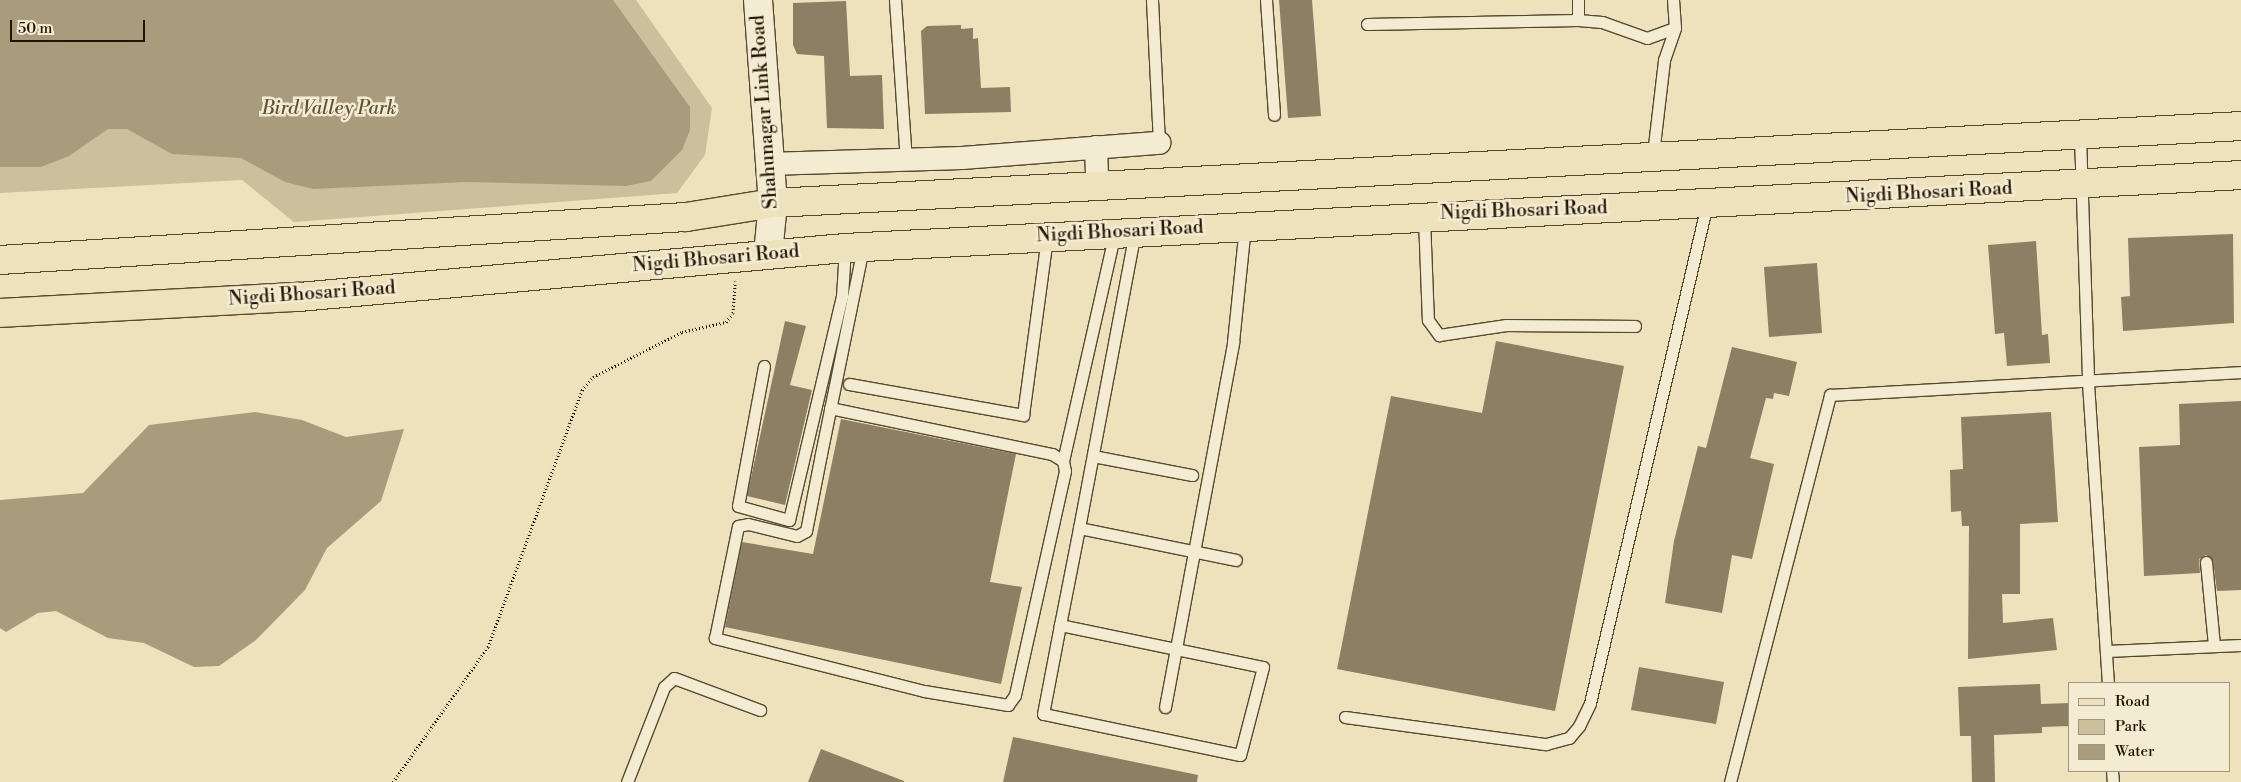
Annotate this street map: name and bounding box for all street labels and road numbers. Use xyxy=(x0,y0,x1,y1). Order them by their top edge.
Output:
street label: Shahunagar Link Road xyxy=(747,14,783,210)
street label: Nigdi Bhosari Road xyxy=(1845,177,2013,209)
street label: Nigdi Bhosari Road xyxy=(1440,197,1608,225)
street label: Nigdi Bhosari Road xyxy=(1036,216,1204,248)
street label: Nigdi Bhosari Road xyxy=(632,240,800,278)
street label: Nigdi Bhosari Road xyxy=(228,277,396,311)

